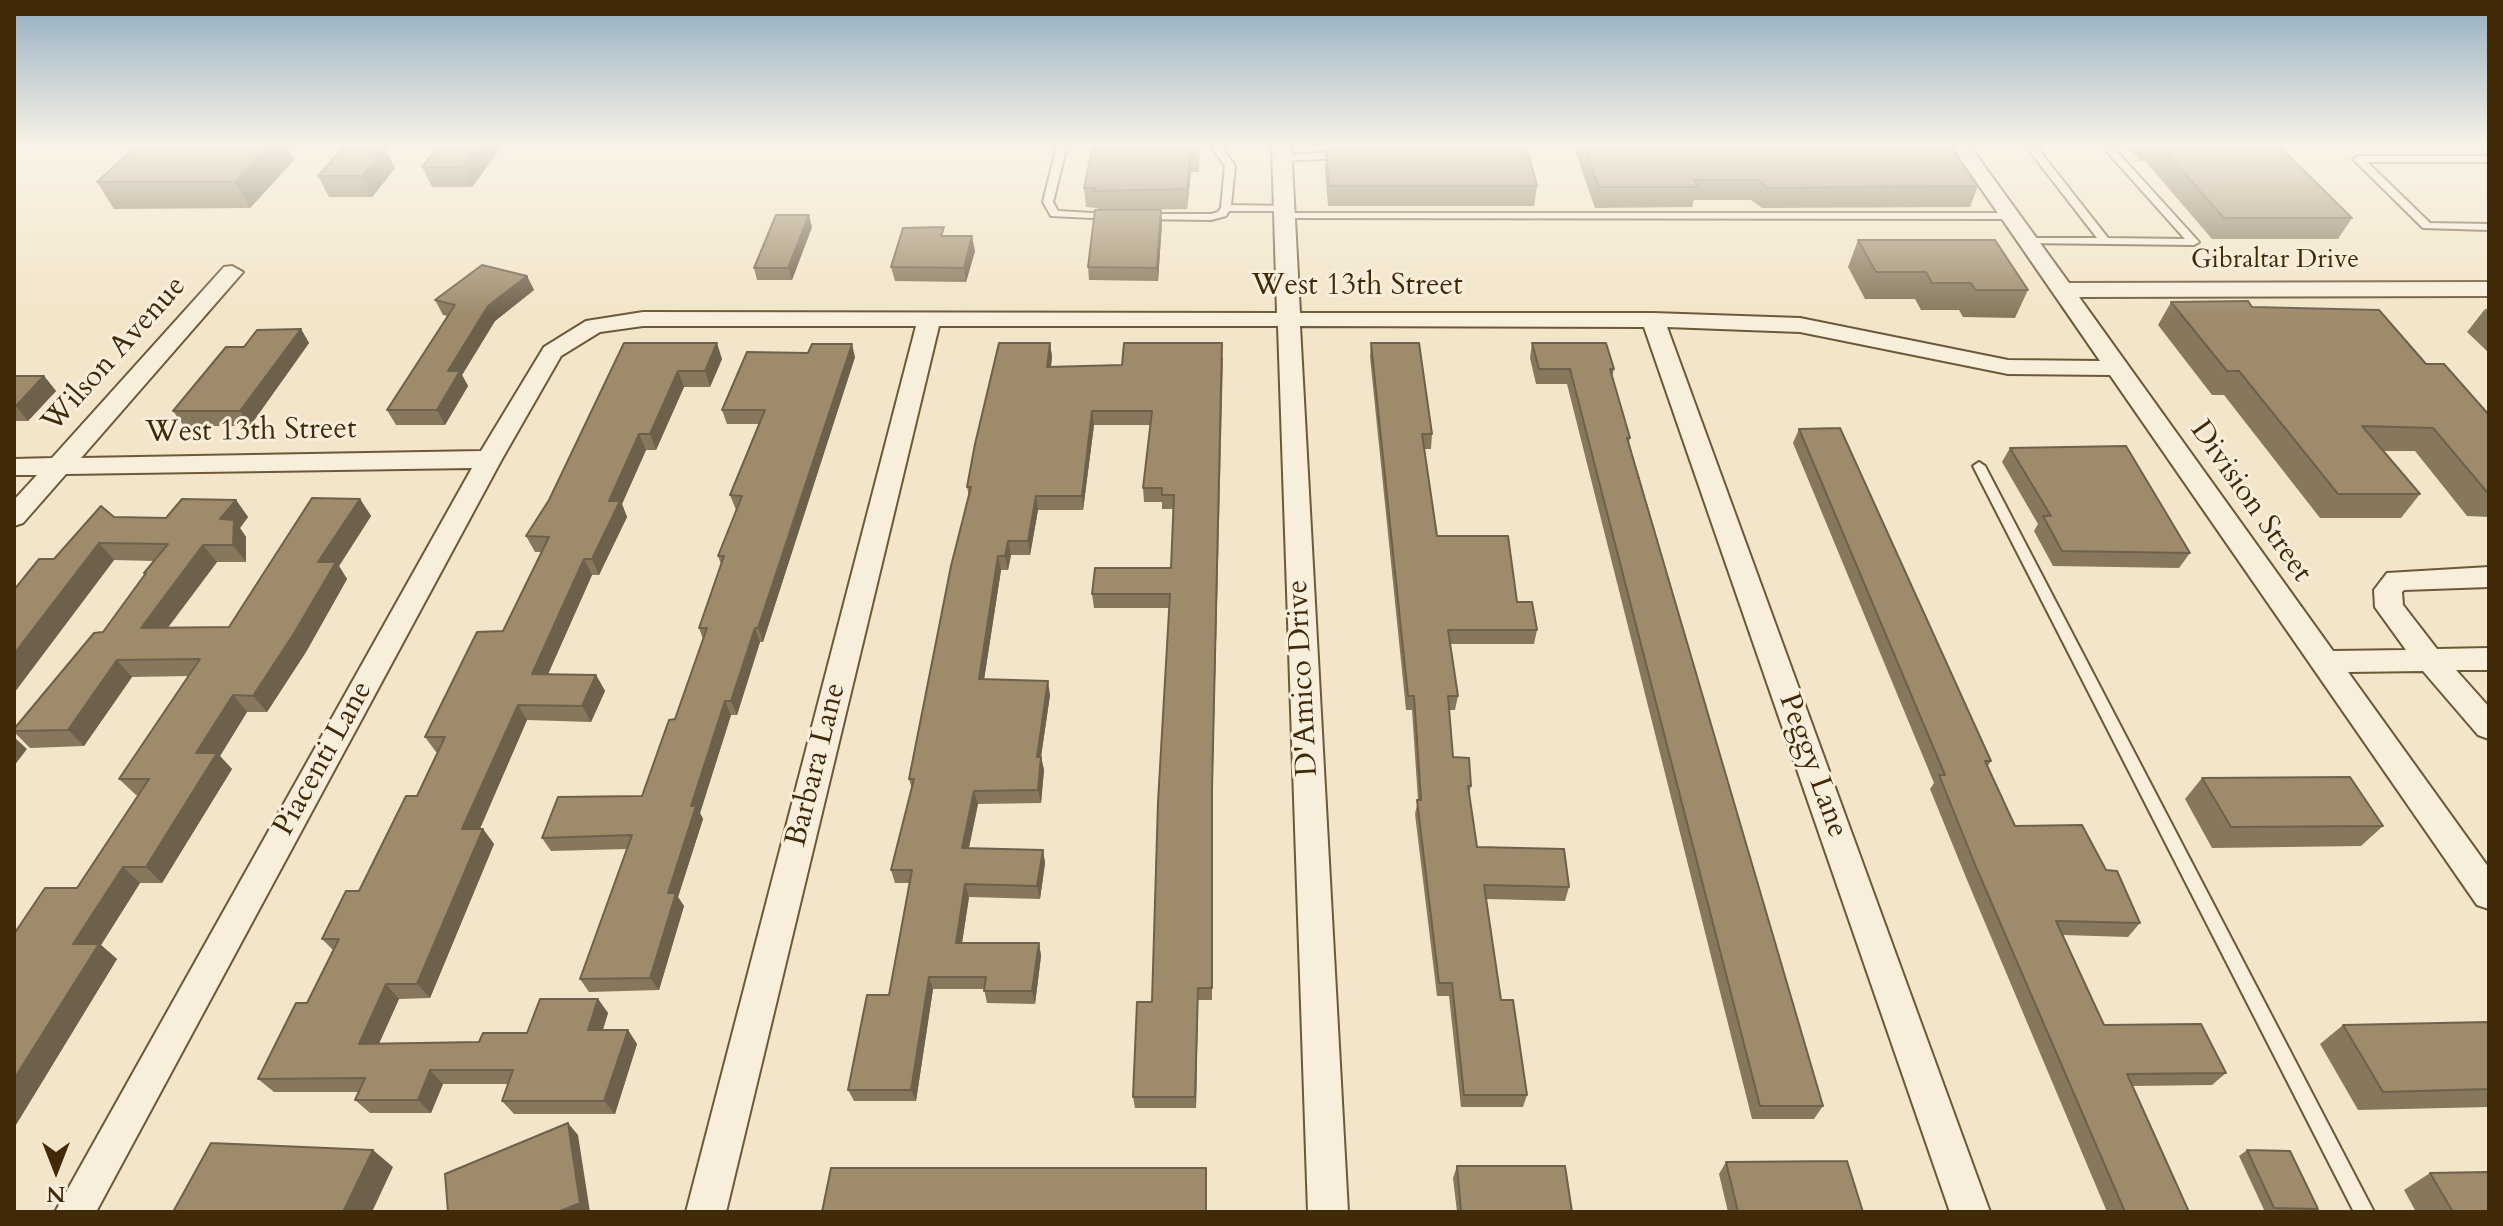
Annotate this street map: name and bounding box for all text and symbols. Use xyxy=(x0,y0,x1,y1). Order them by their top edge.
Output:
street label: Gibraltar Drive xyxy=(2191,245,2359,277)
street label: Wilson Avenue xyxy=(35,269,195,441)
street label: West 13th Street xyxy=(1251,269,1463,305)
street label: West 13th Street xyxy=(145,412,357,452)
street label: Division Street xyxy=(2181,415,2319,589)
street label: D'Amico Drive xyxy=(1281,579,1327,777)
street label: Piacenti Lane xyxy=(267,675,381,843)
street label: Barbara Lane xyxy=(779,680,855,850)
street label: Peggy Lane xyxy=(1769,689,1855,843)
north arrow xyxy=(16,1130,96,1210)
text: N xyxy=(46,1179,66,1209)

